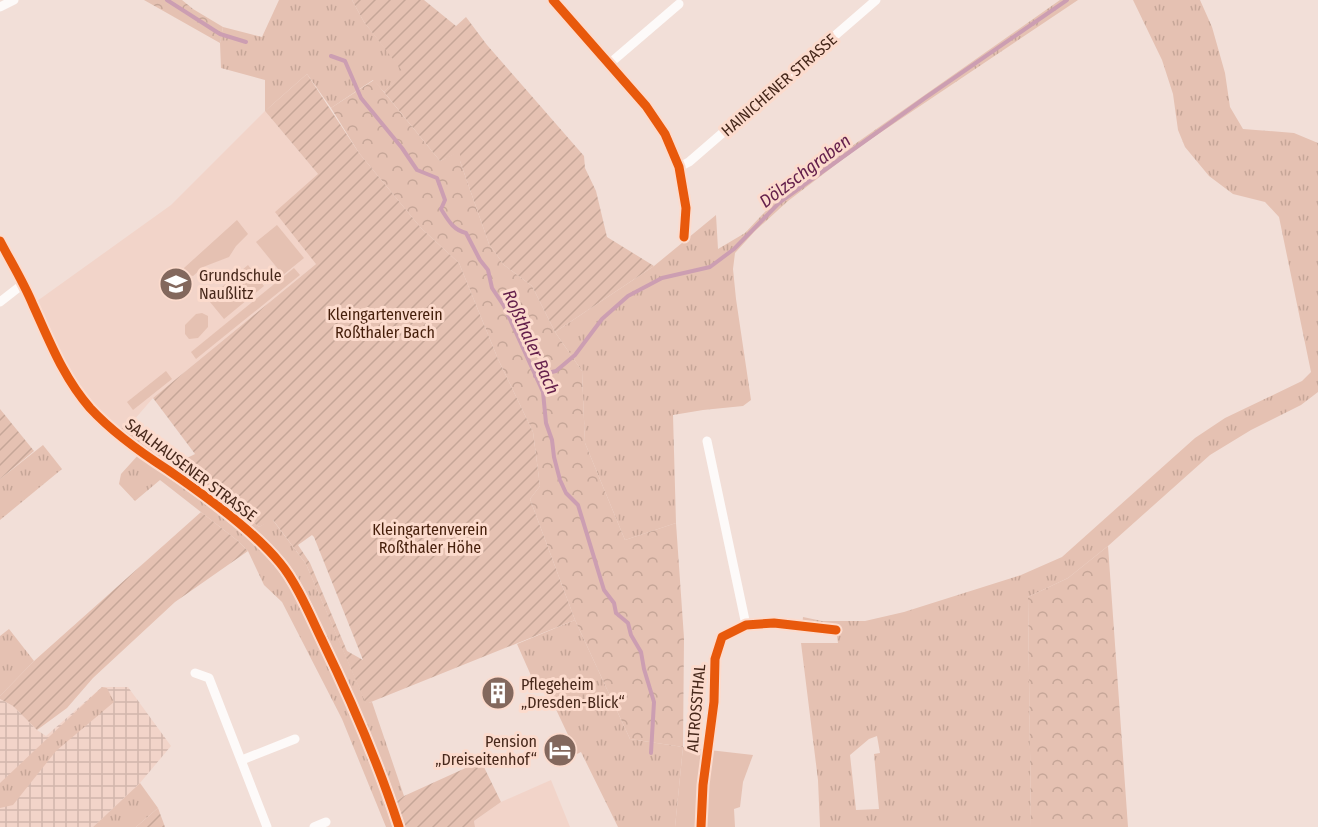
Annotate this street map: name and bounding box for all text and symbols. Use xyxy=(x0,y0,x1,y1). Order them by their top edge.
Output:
street label: HAINICHENER STRASSE xyxy=(717,30,841,140)
water label: Dölzschgraben xyxy=(755,130,855,212)
school or university icon: Grundschule Naußlitz xyxy=(158,266,194,302)
place label: Grundschule Naußlitz xyxy=(199,266,282,303)
water label: Roßthaler Bach xyxy=(498,286,564,398)
park label: Kleingartenverein Roßthaler Bach xyxy=(327,305,443,342)
street label: SAALHAUSENER STRASSE xyxy=(122,414,260,526)
park label: Kleingartenverein Roßthaler Höhe xyxy=(372,520,488,557)
street label: ALTROSSTHAL xyxy=(683,663,709,753)
building icon: Pflegeheim „Dresden-Blick“ xyxy=(480,675,516,711)
place label: Pflegeheim „Dresden-Blick“ xyxy=(521,675,625,712)
place label: Pension „Dreiseitenhof“ xyxy=(435,732,537,769)
hotel icon: Pension „Dreiseitenhof“ xyxy=(542,732,578,768)

